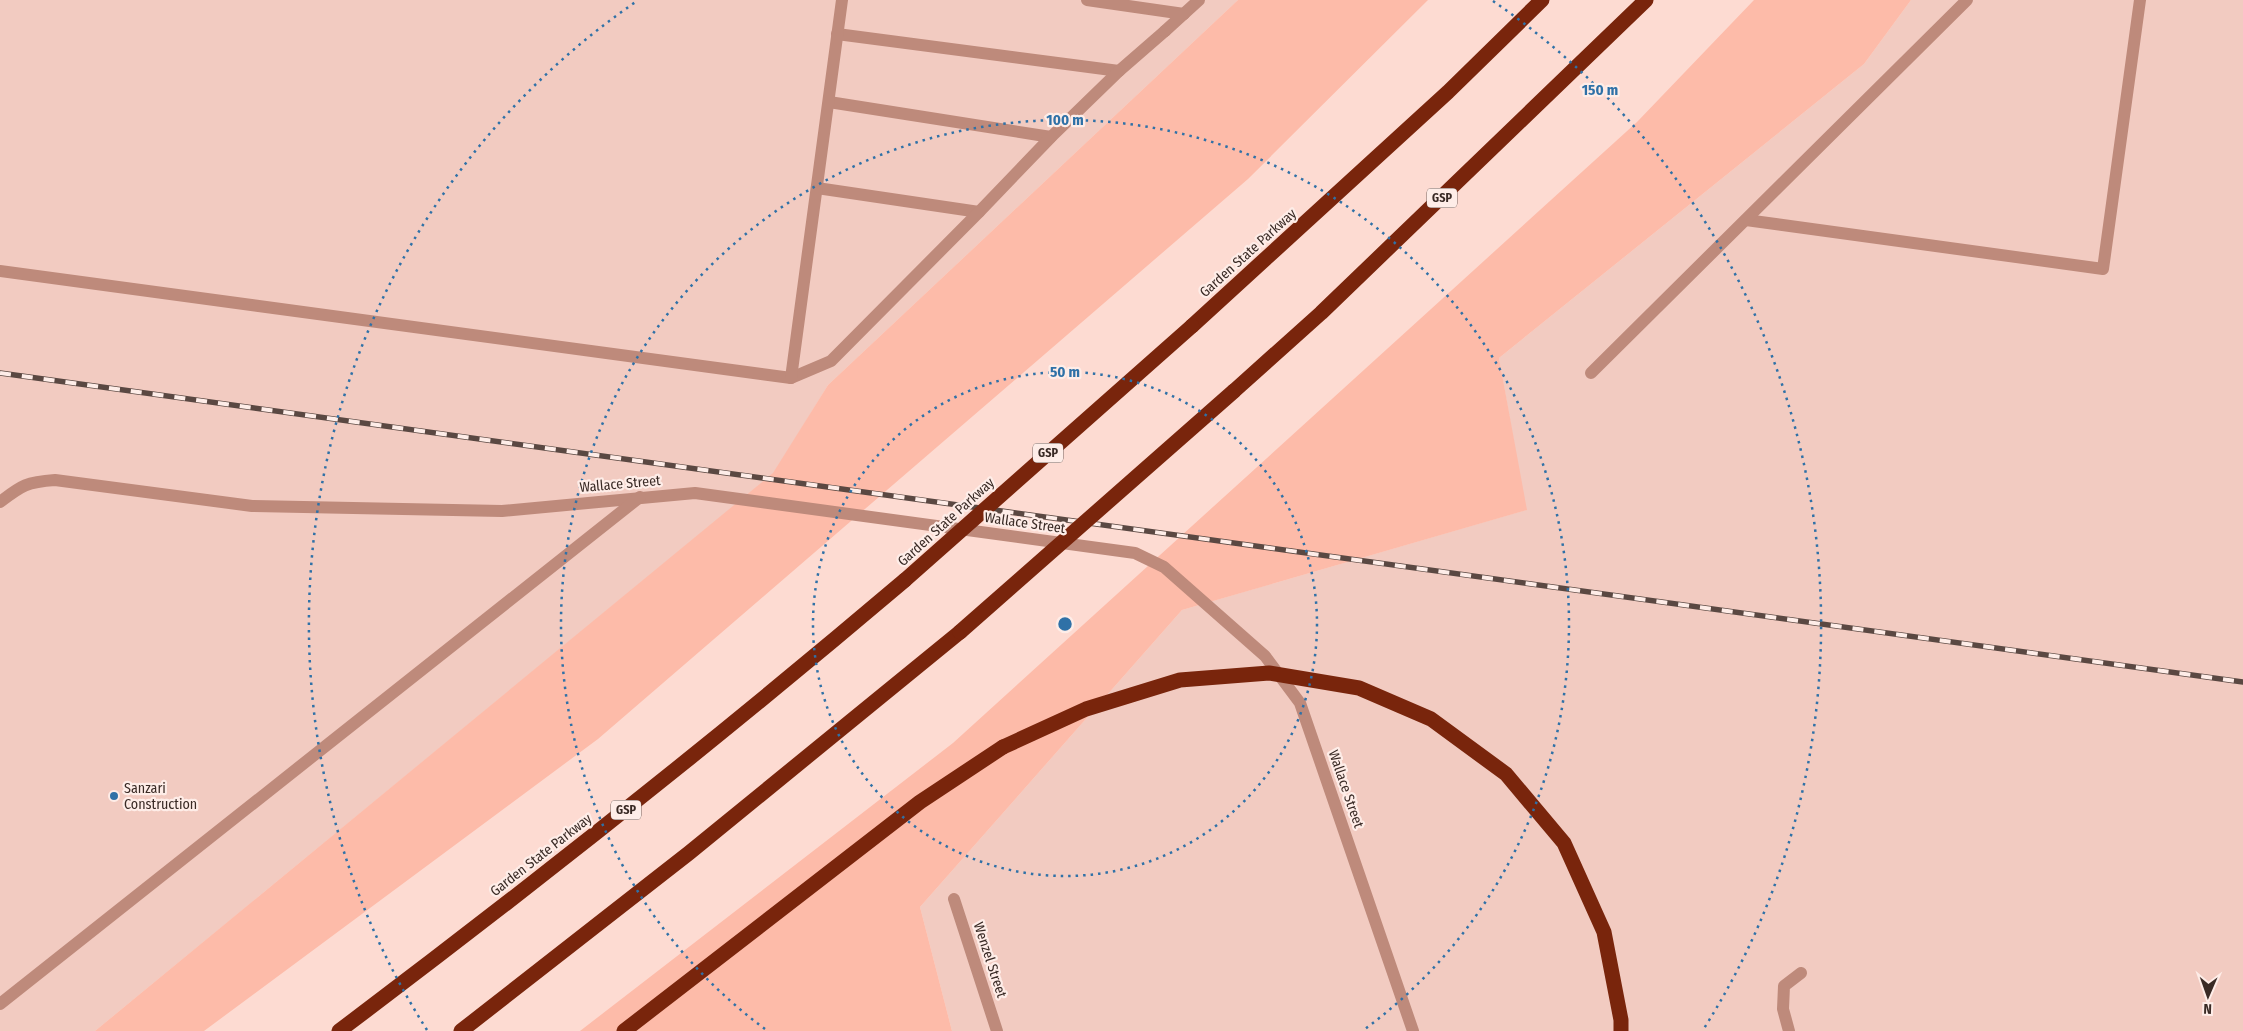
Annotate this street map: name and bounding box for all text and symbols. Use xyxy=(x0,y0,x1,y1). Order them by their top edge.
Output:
text: 150 m xyxy=(1582,81,1618,99)
text: 100 m xyxy=(1046,111,1084,129)
road number: GSP xyxy=(1427,188,1457,208)
street label: Garden State Parkway xyxy=(1196,205,1300,301)
text: 50 m xyxy=(1050,363,1080,381)
road number: GSP xyxy=(1033,443,1063,462)
street label: Wallace Street xyxy=(579,472,662,496)
street label: Garden State Parkway xyxy=(894,474,998,570)
street label: Wallace Street xyxy=(984,509,1067,537)
centre of rings xyxy=(1056,615,1074,633)
street label: Wallace Street xyxy=(1325,748,1367,831)
place label: Sanzari Construction xyxy=(124,780,197,813)
marker: Sanzari Construction xyxy=(108,790,120,802)
road number: GSP xyxy=(611,800,641,820)
street label: Garden State Parkway xyxy=(487,810,596,900)
street label: Wenzel Street xyxy=(970,920,1010,1000)
north arrow xyxy=(2183,971,2233,1021)
text: N xyxy=(2203,1000,2212,1017)

